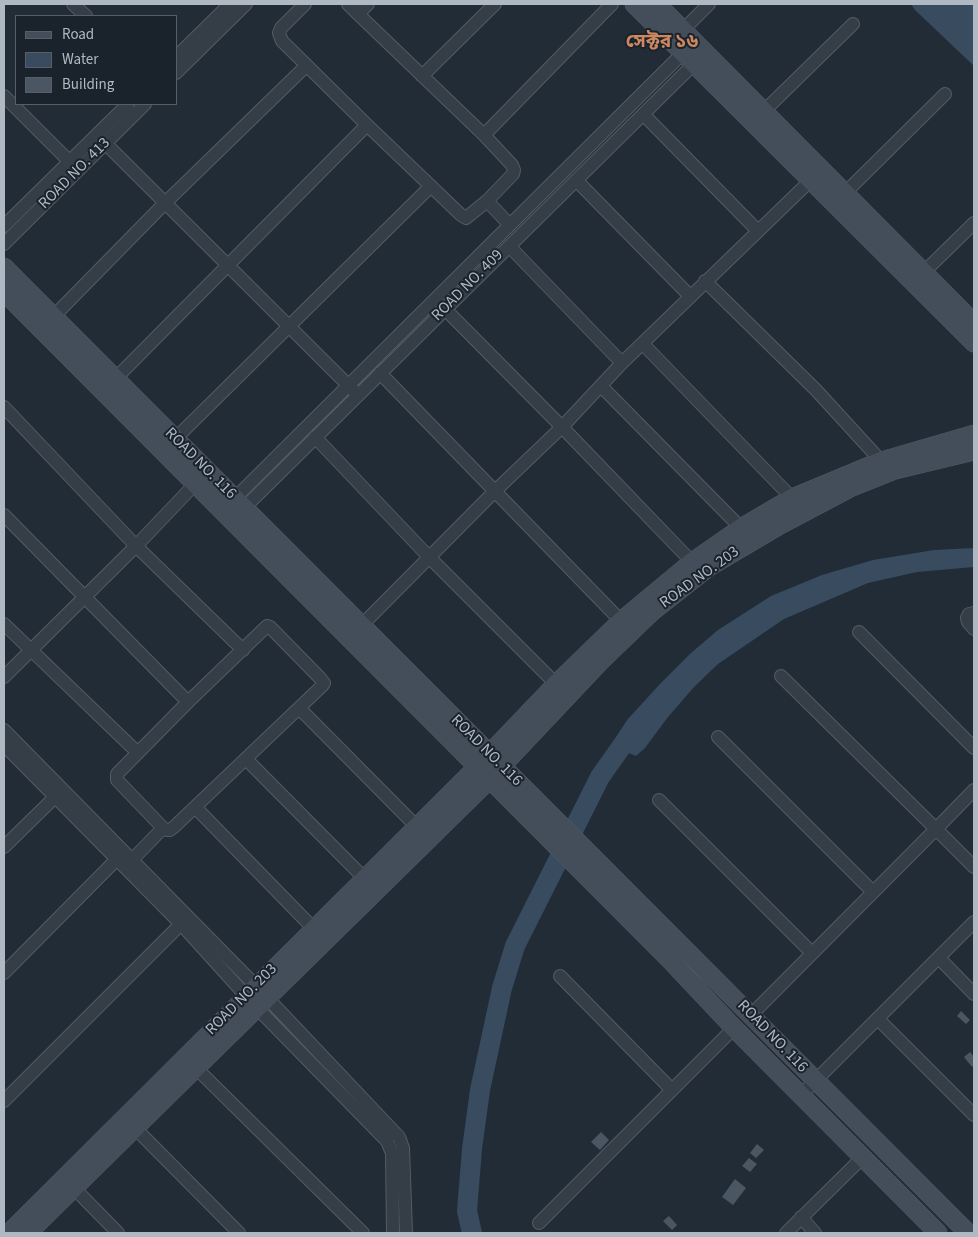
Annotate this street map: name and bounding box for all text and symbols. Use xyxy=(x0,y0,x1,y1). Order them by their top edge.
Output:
legend xyxy=(15,15,178,105)
text: Road xyxy=(62,24,94,45)
district label: সেক্টর ১৬ xyxy=(626,32,698,54)
text: Water xyxy=(62,49,98,70)
text: Building xyxy=(62,74,114,95)
street label: ROAD NO. 413 xyxy=(35,134,115,214)
street label: ROAD NO. 409 xyxy=(428,246,508,326)
street label: ROAD NO. 116 xyxy=(160,424,240,504)
street label: ROAD NO. 203 xyxy=(657,543,743,613)
street label: ROAD NO. 116 xyxy=(446,711,526,791)
street label: ROAD NO. 203 xyxy=(202,960,282,1040)
street label: ROAD NO. 116 xyxy=(733,997,811,1077)

